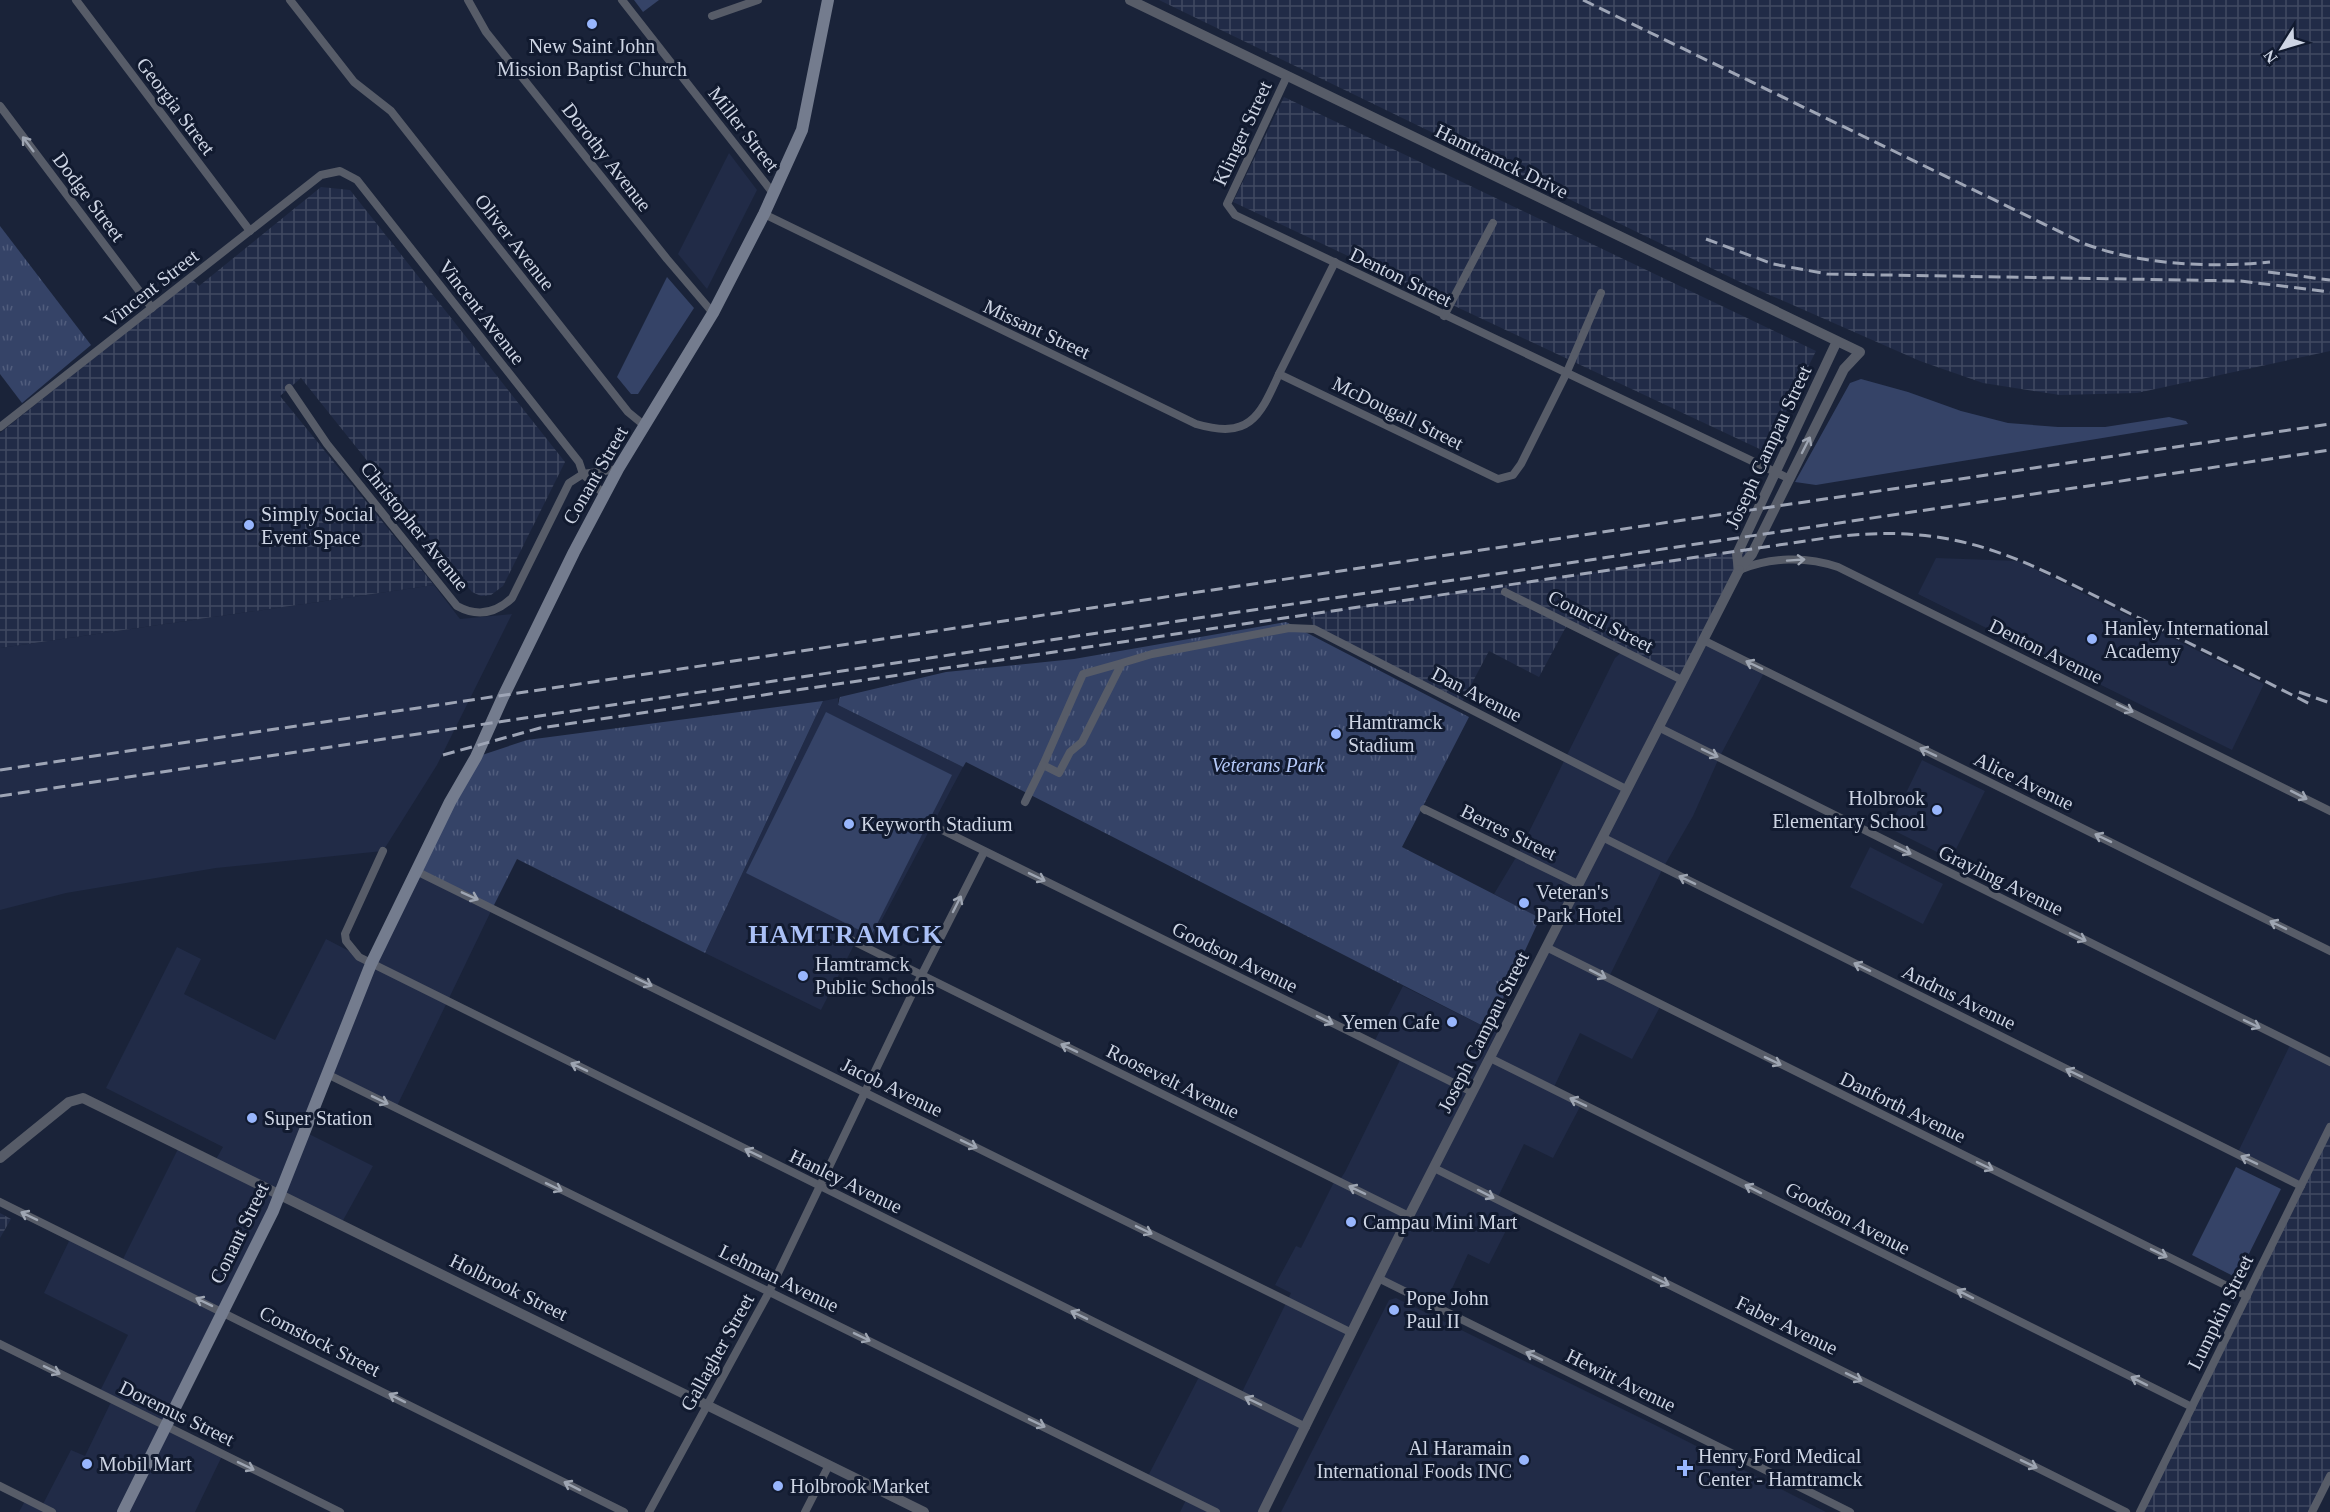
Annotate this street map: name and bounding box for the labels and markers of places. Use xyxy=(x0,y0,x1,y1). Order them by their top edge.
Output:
marker: New Saint John Mission Baptist Church xyxy=(585,17,599,31)
place label: New Saint John Mission Baptist Church xyxy=(497,35,687,81)
place label: Simply Social Event Space xyxy=(261,503,374,549)
marker: Simply Social Event Space xyxy=(242,518,256,532)
place label: Hanley International Academy xyxy=(2104,617,2269,663)
marker: Hanley International Academy xyxy=(2085,632,2099,646)
place label: Hamtramck Stadium xyxy=(1348,711,1442,756)
marker: Hamtramck Stadium xyxy=(1329,727,1343,741)
place label: Holbrook Elementary School xyxy=(1772,787,1925,833)
marker: Holbrook Elementary School xyxy=(1930,803,1944,817)
place label: Keyworth Stadium xyxy=(861,813,1013,836)
marker: Keyworth Stadium xyxy=(842,817,856,831)
place label: Veteran's Park Hotel xyxy=(1536,881,1623,926)
marker: Veteran's Park Hotel xyxy=(1517,896,1531,910)
place label: Hamtramck Public Schools xyxy=(815,953,935,998)
marker: Hamtramck Public Schools xyxy=(796,969,810,983)
place label: Yemen Cafe xyxy=(1341,1011,1440,1033)
marker: Yemen Cafe xyxy=(1445,1015,1459,1029)
place label: Super Station xyxy=(264,1107,372,1130)
marker: Super Station xyxy=(245,1111,259,1125)
place label: Campau Mini Mart xyxy=(1363,1211,1518,1234)
marker: Campau Mini Mart xyxy=(1344,1215,1358,1229)
place label: Pope John Paul II xyxy=(1406,1287,1489,1332)
marker: Pope John Paul II xyxy=(1387,1303,1401,1317)
place label: Al Haramain International Foods INC xyxy=(1316,1437,1512,1482)
place label: Henry Ford Medical Center - Hamtramck xyxy=(1698,1445,1862,1490)
place label: Mobil Mart xyxy=(99,1453,192,1475)
marker: Al Haramain International Foods INC xyxy=(1517,1453,1531,1467)
marker: Mobil Mart xyxy=(80,1457,94,1471)
marker: Henry Ford Medical Center - Hamtramck xyxy=(1676,1459,1694,1477)
place label: Holbrook Market xyxy=(790,1475,930,1497)
marker: Holbrook Market xyxy=(771,1479,785,1493)

